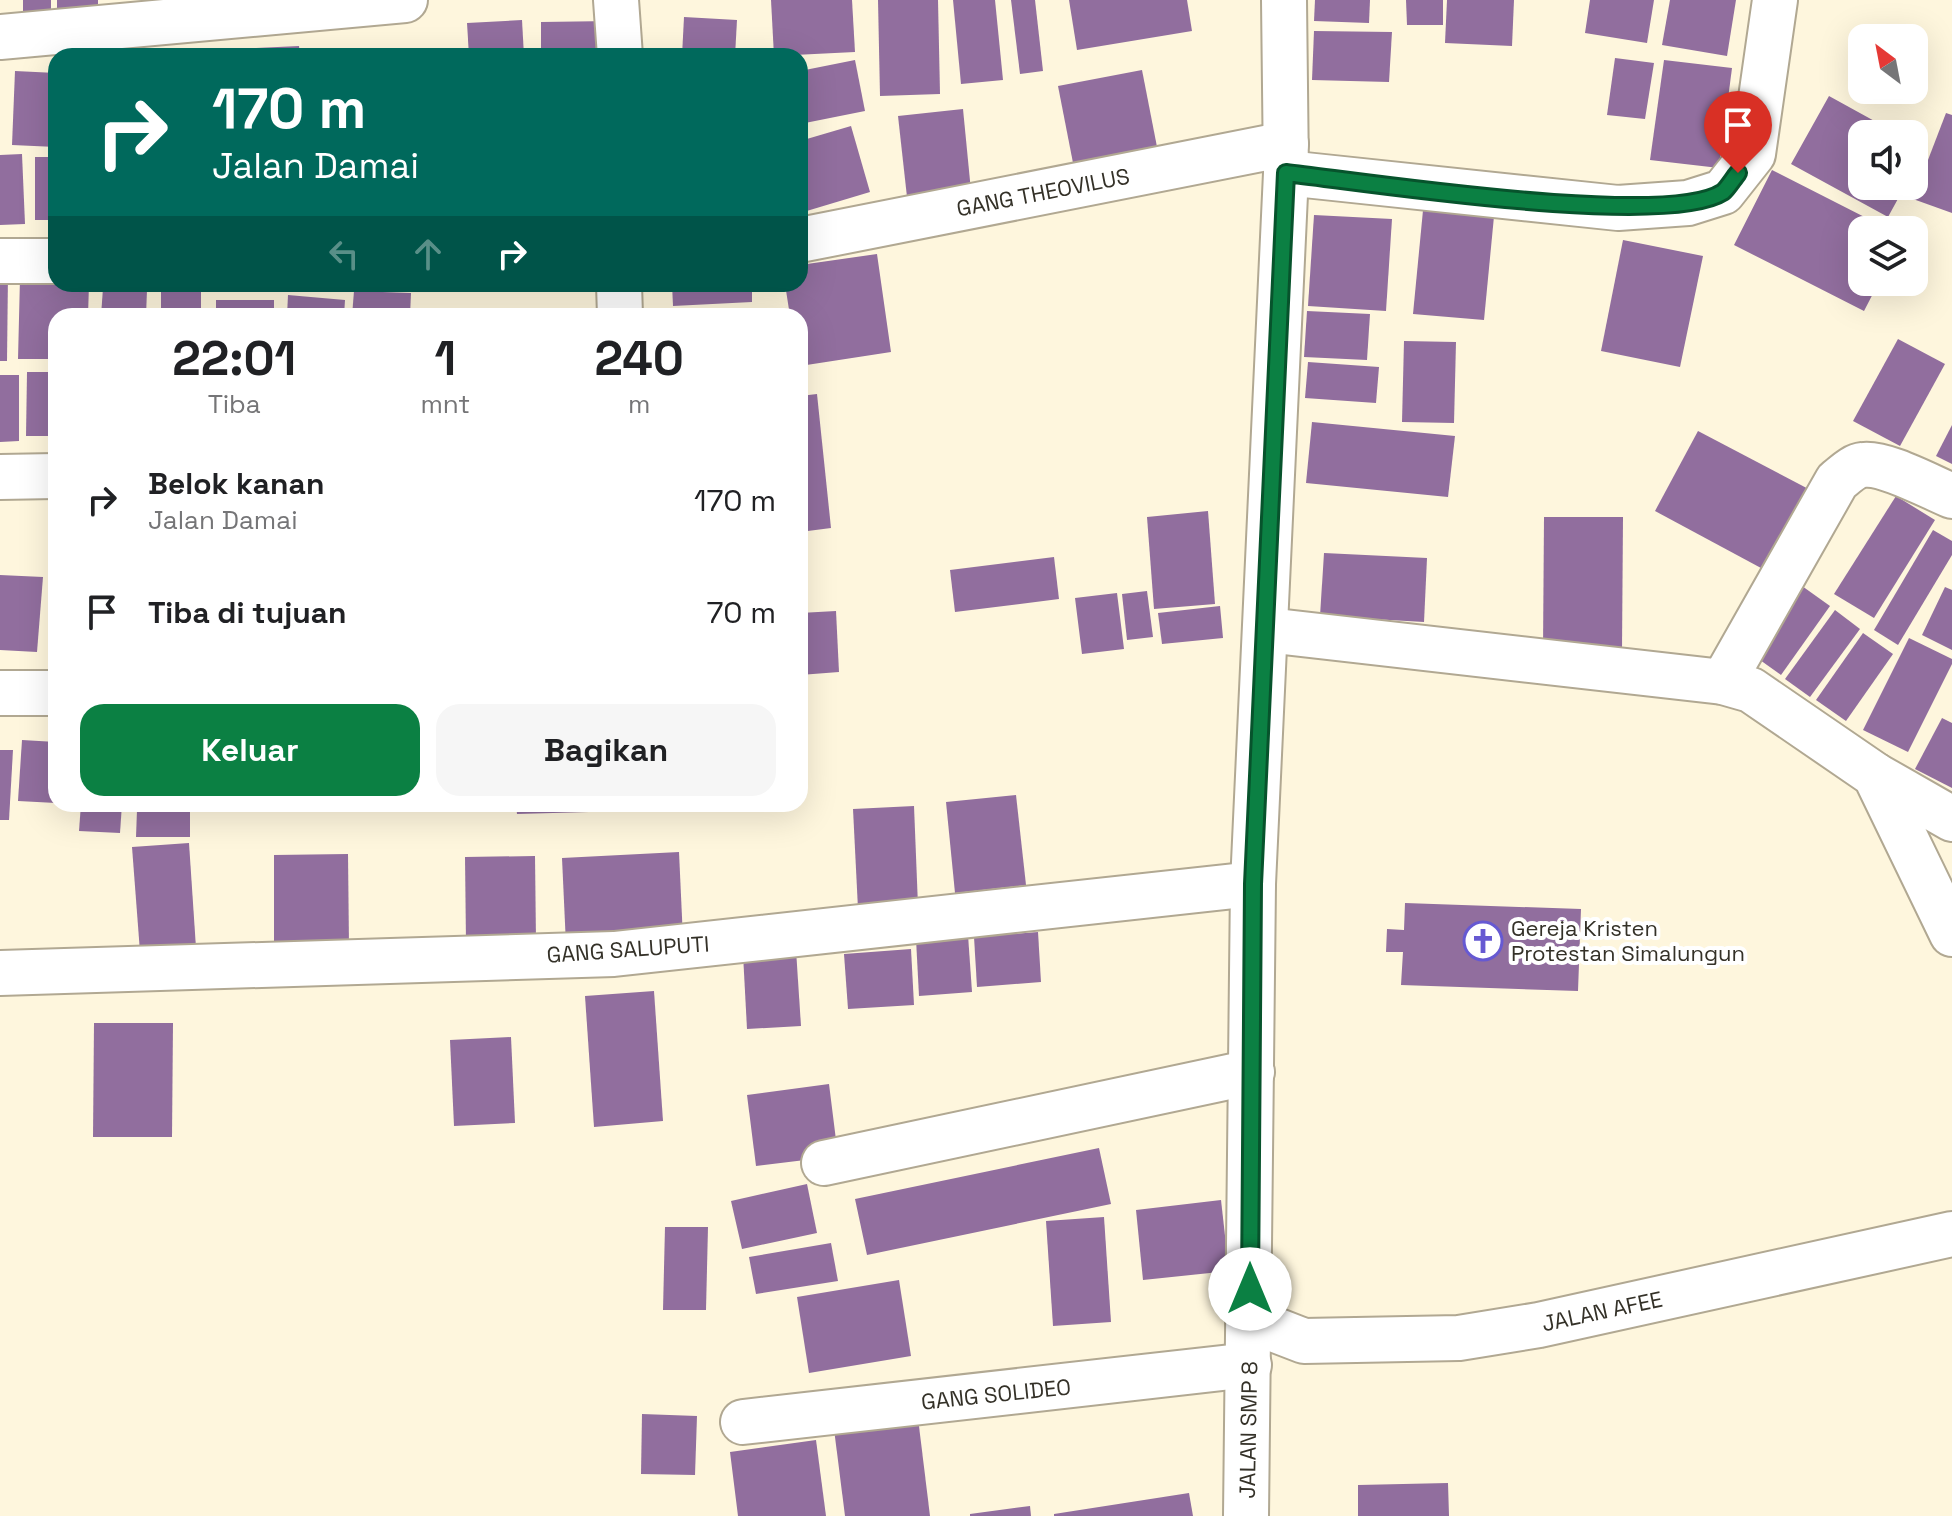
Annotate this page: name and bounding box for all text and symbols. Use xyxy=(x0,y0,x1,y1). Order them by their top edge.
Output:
north arrow xyxy=(1848,24,1928,104)
map controls xyxy=(1848,24,1928,296)
text: 170 m xyxy=(212,73,366,144)
icon: right xyxy=(80,80,184,184)
pin xyxy=(1704,91,1772,173)
icon: arrive xyxy=(1716,103,1760,147)
button: sound xyxy=(1848,120,1928,200)
text: Jalan Damai xyxy=(212,143,419,189)
street label: GANG THEOVILUS xyxy=(954,162,1132,222)
button: layers xyxy=(1848,216,1928,296)
icon: left xyxy=(322,232,366,276)
icon: ahead xyxy=(406,232,450,276)
icon: right xyxy=(490,232,534,276)
text: 22:01 xyxy=(172,328,296,389)
text: 1 xyxy=(435,328,456,389)
text: 240 xyxy=(594,328,684,389)
text: Tiba xyxy=(208,387,261,421)
text: mnt xyxy=(420,387,470,421)
text: m xyxy=(628,387,650,421)
text: Belok kanan xyxy=(148,464,324,503)
icon: right xyxy=(80,478,124,522)
text: 170 m xyxy=(694,481,776,520)
text: Jalan Damai xyxy=(148,503,298,537)
icon: arrive xyxy=(80,590,124,634)
text: Tiba di tujuan xyxy=(148,593,347,632)
text: 70 m xyxy=(707,593,776,632)
button: Keluar xyxy=(80,704,420,796)
button: Bagikan xyxy=(436,704,776,796)
place label: Gereja Kristen Protestan Simalungun xyxy=(1511,914,1745,967)
church icon: Gereja Kristen Protestan Simalungun xyxy=(1462,920,1504,962)
street label: GANG SALUPUTI xyxy=(546,929,710,969)
position arrow xyxy=(1208,1247,1292,1331)
street label: JALAN AFEE xyxy=(1539,1285,1665,1337)
street label: JALAN SMP 8 xyxy=(1233,1361,1263,1499)
street label: GANG SOLIDEO xyxy=(920,1372,1072,1416)

